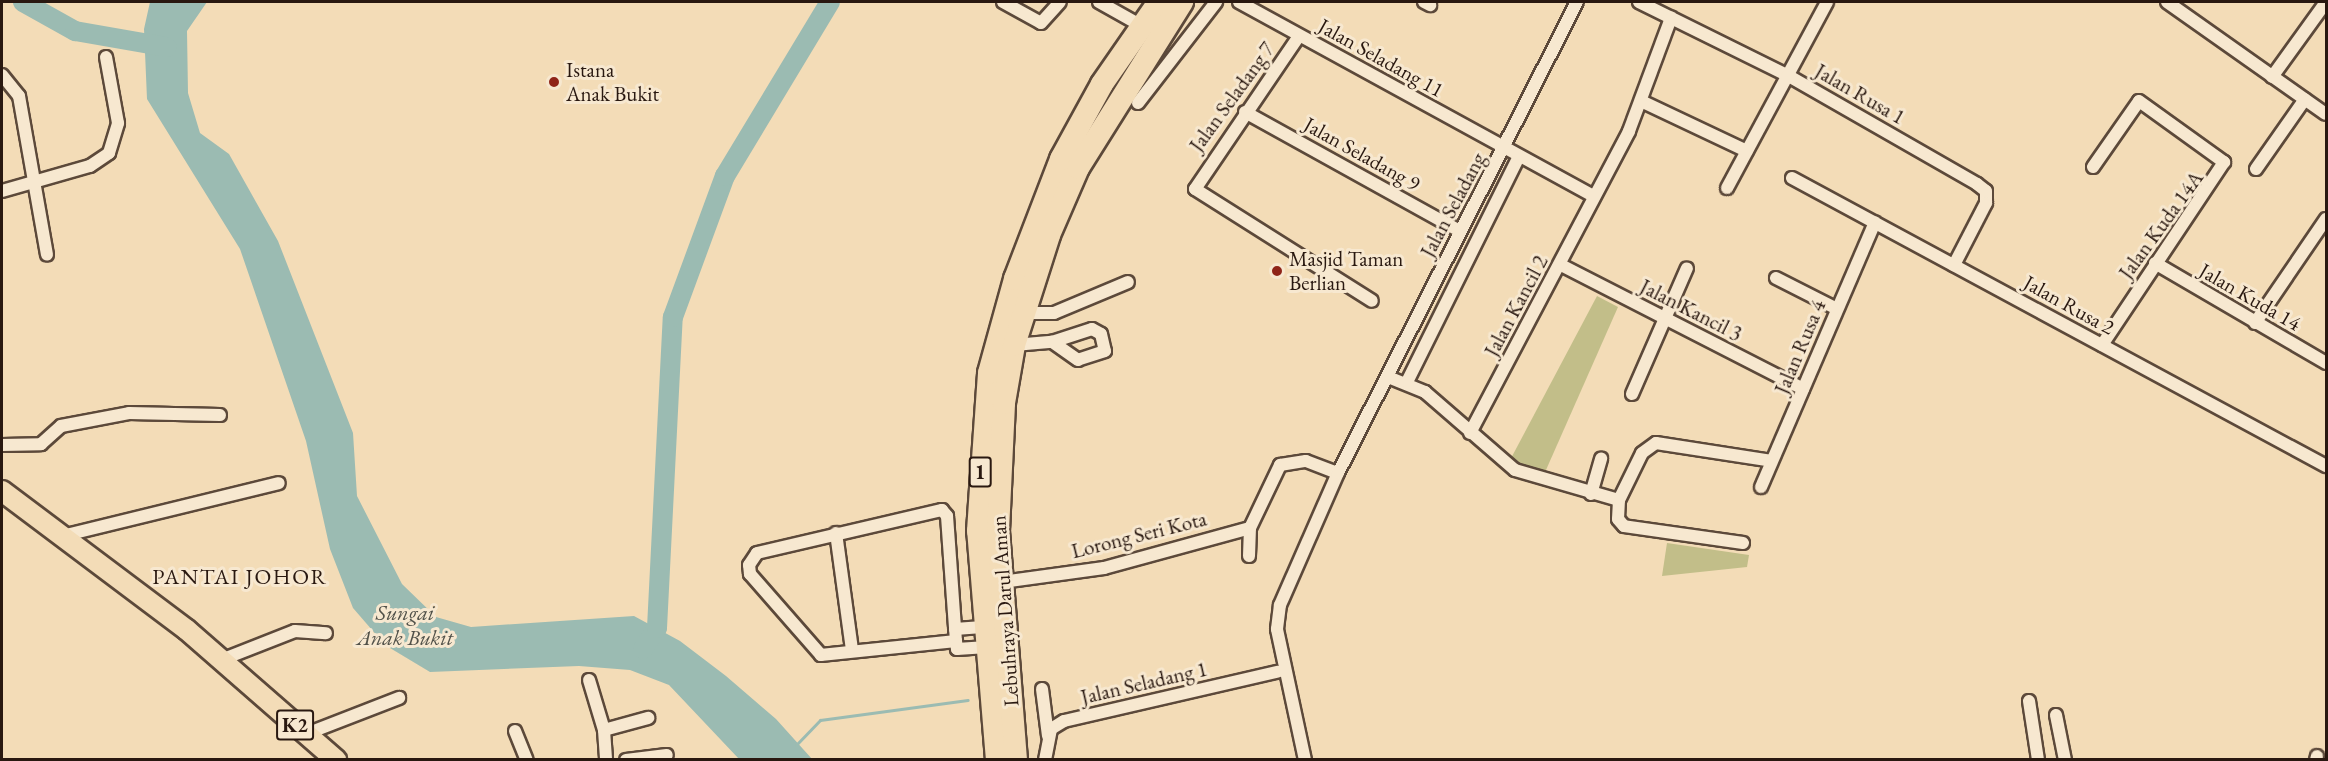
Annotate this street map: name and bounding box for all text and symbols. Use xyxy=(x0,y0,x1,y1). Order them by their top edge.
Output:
street label: Jalan Seladang 11 xyxy=(1314,13,1448,103)
street label: Jalan Seladang 7 xyxy=(1184,37,1280,157)
place label: Istana Anak Bukit xyxy=(566,57,659,107)
street label: Jalan Rusa 1 xyxy=(1811,58,1909,130)
marker: Istana Anak Bukit xyxy=(547,75,561,89)
street label: Jalan Seladang 9 xyxy=(1299,112,1425,196)
street label: Jalan Seladang xyxy=(1415,148,1491,262)
street label: Jalan Kuda 14A xyxy=(2113,166,2209,284)
place label: Masjid Taman Berlian xyxy=(1289,246,1403,296)
street label: Jalan Kancil 2 xyxy=(1479,251,1553,361)
street label: Jalan Kuda 14 xyxy=(2195,258,2305,336)
marker: Masjid Taman Berlian xyxy=(1270,264,1284,278)
street label: Jalan Rusa 2 xyxy=(2019,270,2119,340)
street label: Jalan Kancil 3 xyxy=(1636,274,1746,346)
street label: Jalan Rusa 4 xyxy=(1769,296,1831,398)
road number: 1 xyxy=(968,455,992,489)
street label: Lorong Seri Kota xyxy=(1069,506,1209,564)
street label: Lebuhraya Darul Aman xyxy=(986,515,1024,707)
district label: PANTAI JOHOR xyxy=(152,564,328,590)
water label: Sungai Anak Bukit xyxy=(357,599,453,650)
street label: Jalan Seladang 1 xyxy=(1078,656,1210,710)
road number: K2 xyxy=(276,708,314,742)

